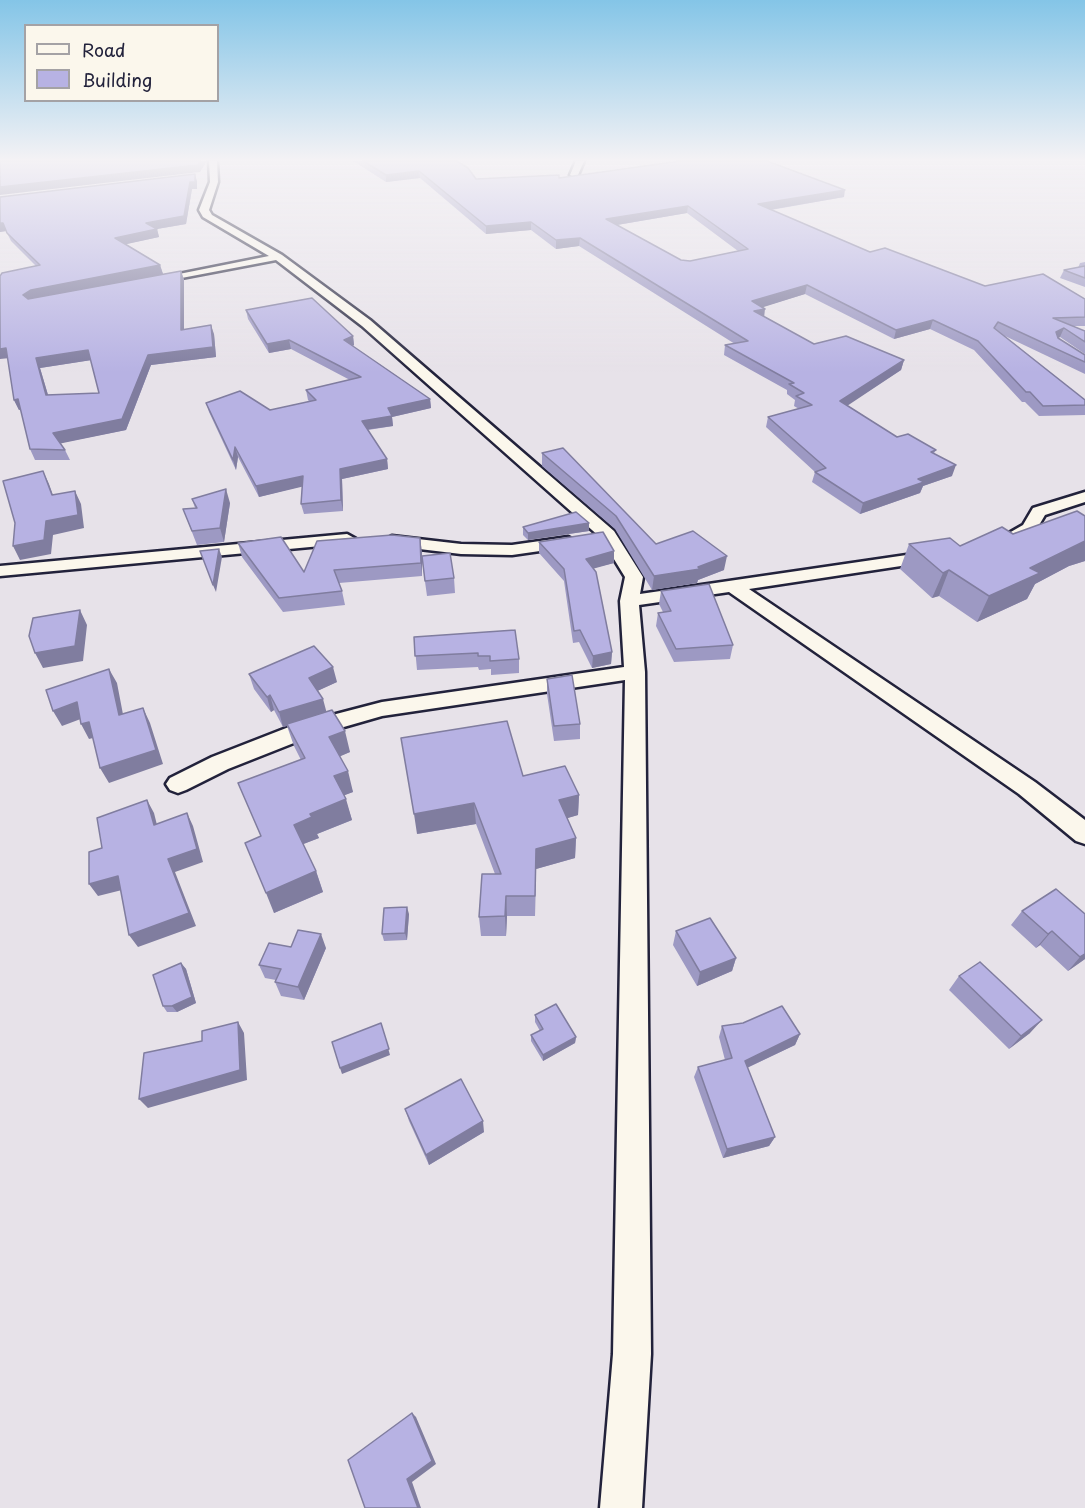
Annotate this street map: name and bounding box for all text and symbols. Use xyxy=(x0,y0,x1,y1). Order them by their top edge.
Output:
legend xyxy=(24,24,219,102)
text: Road xyxy=(82,36,126,63)
text: Building xyxy=(82,66,152,93)

